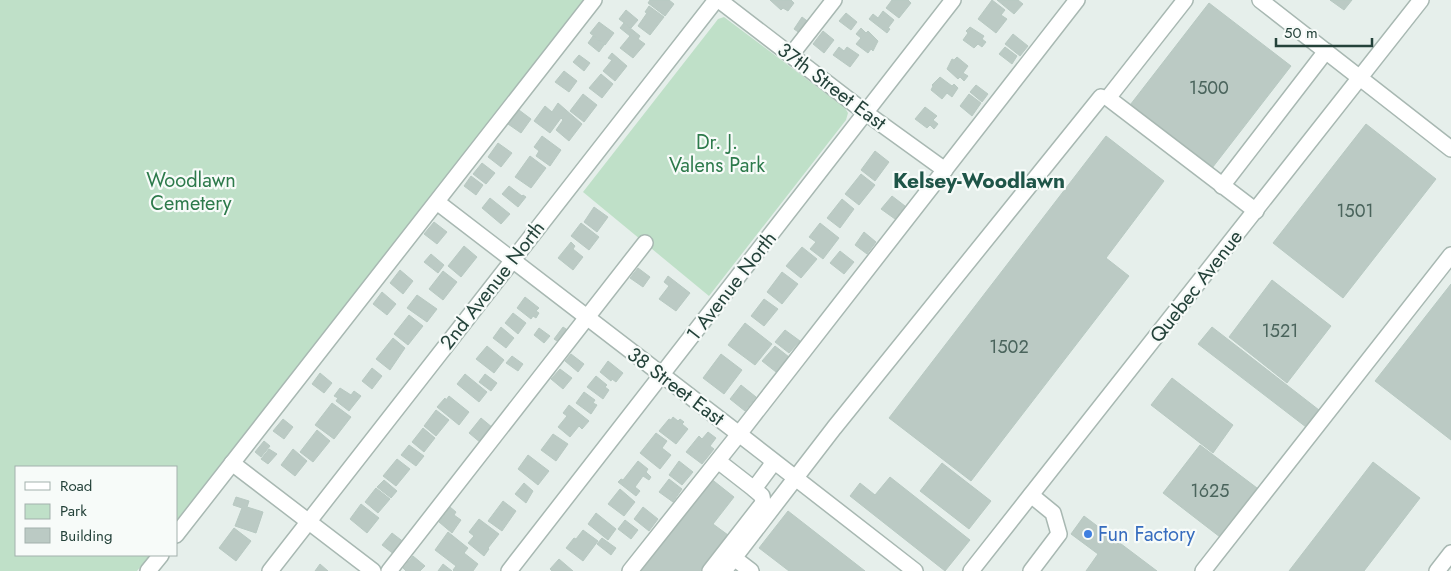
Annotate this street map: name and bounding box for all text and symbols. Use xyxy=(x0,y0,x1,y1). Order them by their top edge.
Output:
scale bar xyxy=(1276,15,1372,47)
text: 50 m xyxy=(1284,22,1318,44)
street label: 37th Street East xyxy=(771,36,892,137)
house number: 1500 xyxy=(1189,75,1229,101)
park label: Dr. J. Valens Park xyxy=(669,128,765,180)
park label: Woodlawn Cemetery xyxy=(146,166,236,218)
district label: Kelsey-Woodlawn xyxy=(893,166,1065,196)
house number: 1501 xyxy=(1336,198,1374,224)
street label: 2nd Avenue North xyxy=(433,215,552,356)
street label: Quebec Avenue xyxy=(1143,224,1250,349)
street label: 1 Avenue North xyxy=(679,225,783,347)
house number: 1521 xyxy=(1262,318,1298,344)
house number: 1502 xyxy=(989,334,1029,360)
street label: 38 Street East xyxy=(621,340,731,433)
legend xyxy=(15,466,178,556)
text: Road xyxy=(60,475,92,497)
house number: 1625 xyxy=(1191,478,1229,504)
text: Park xyxy=(60,500,87,522)
place label: Fun Factory xyxy=(1098,520,1195,549)
text: Building xyxy=(60,525,112,547)
marker: Fun Factory xyxy=(1082,528,1094,540)

